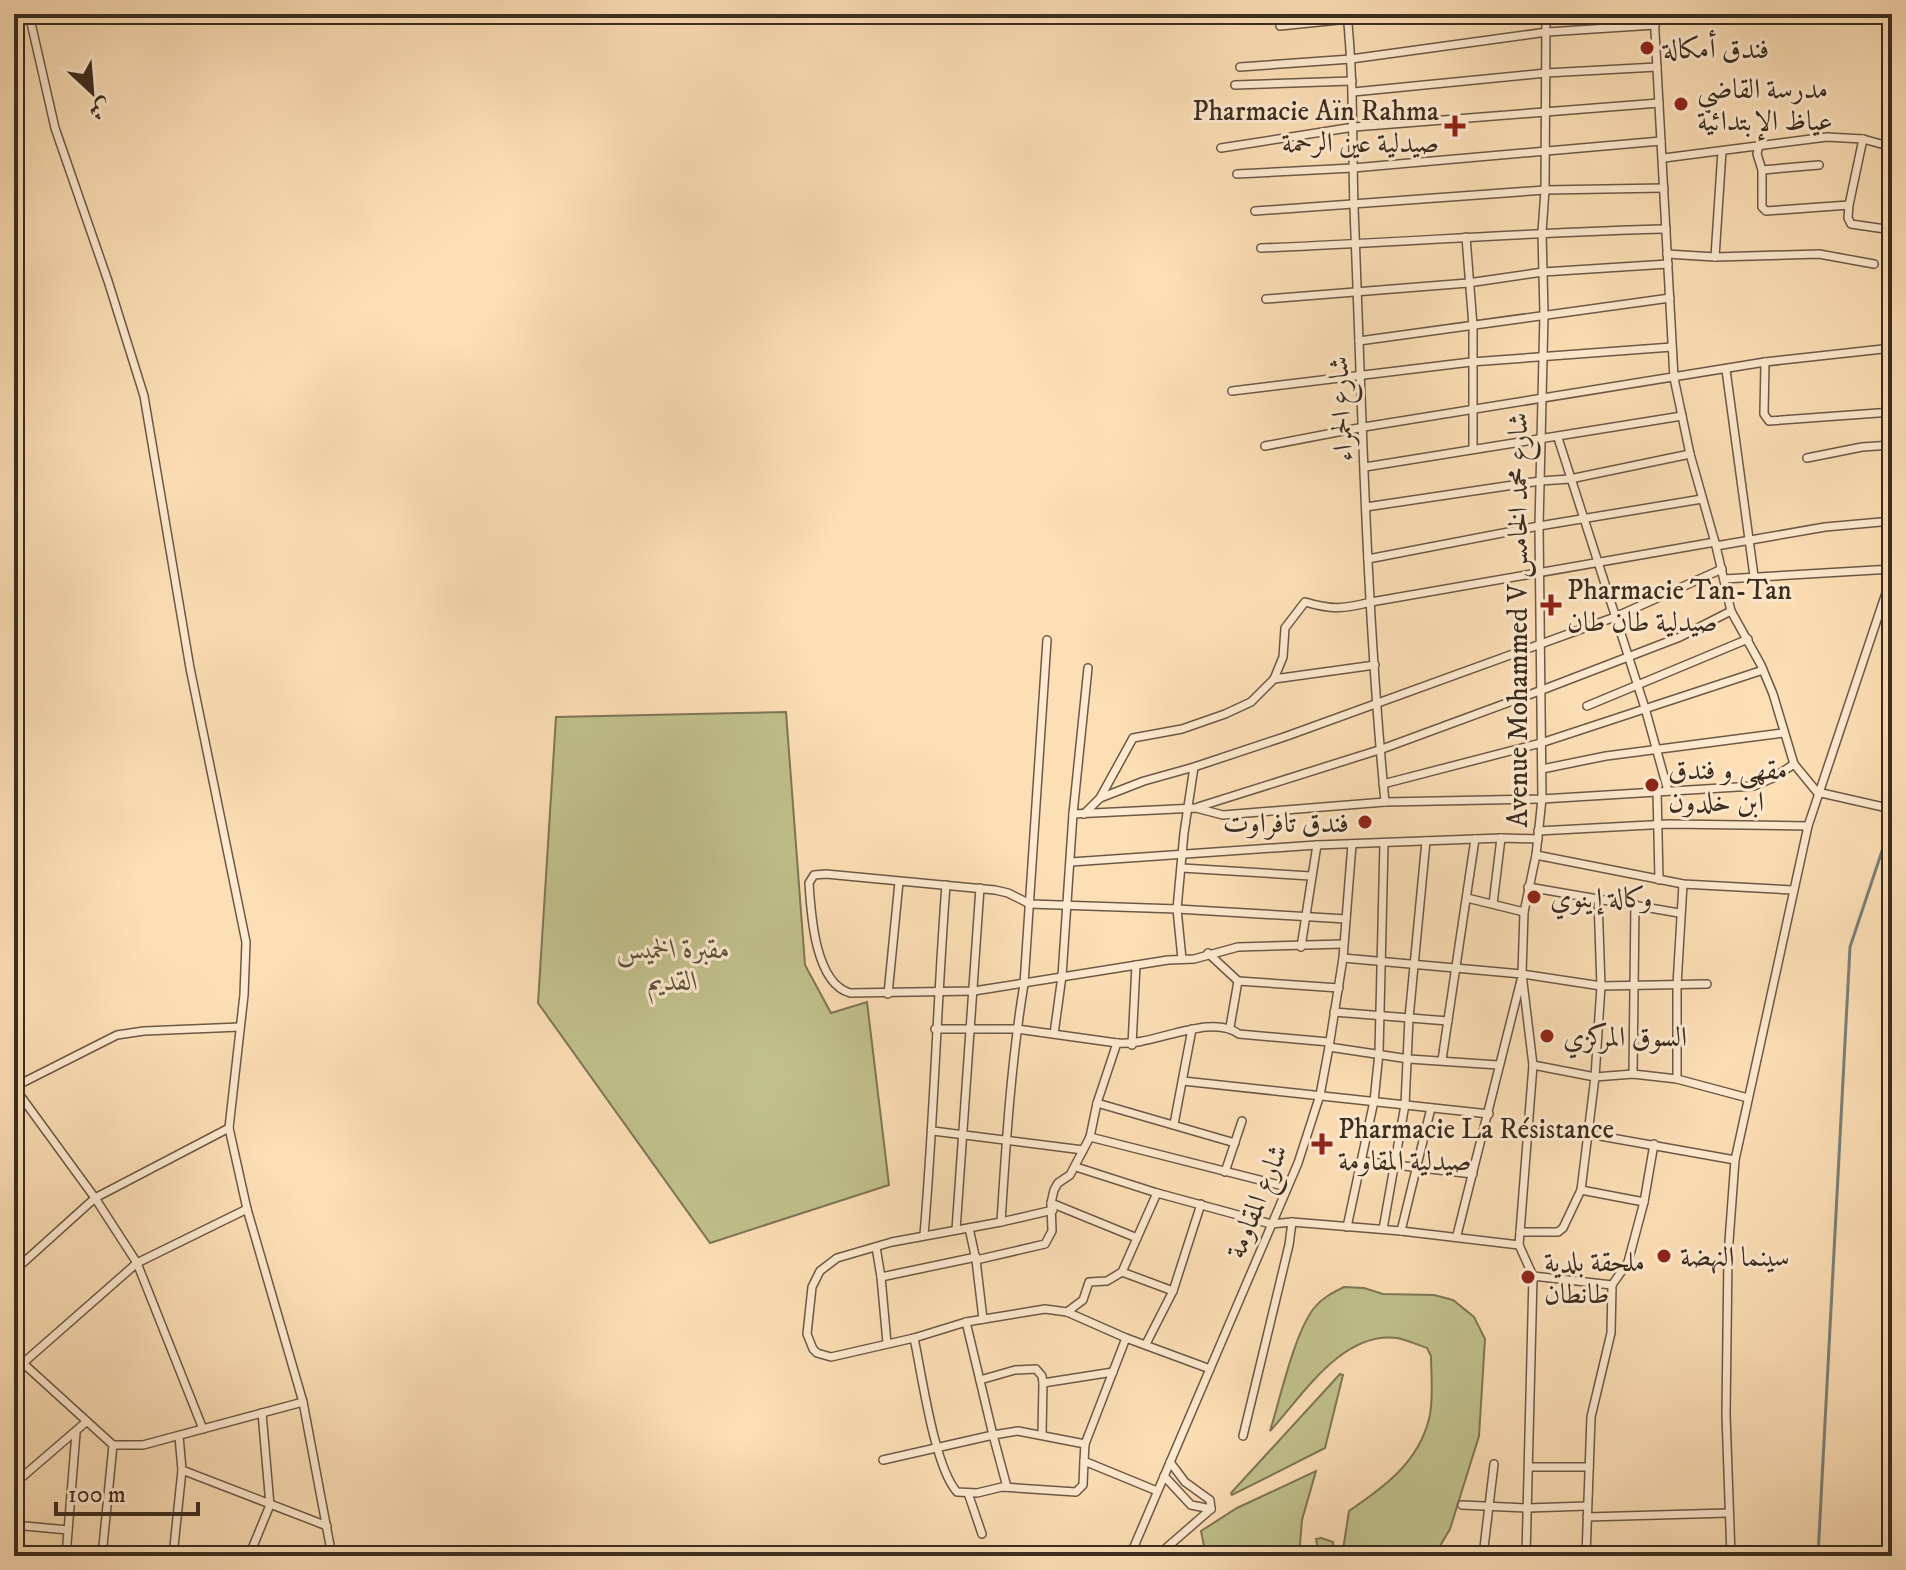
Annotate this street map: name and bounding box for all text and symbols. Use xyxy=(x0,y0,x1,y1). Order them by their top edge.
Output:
place label: فندق أمكالة xyxy=(1661,29,1769,67)
marker: فندق أمكالة xyxy=(1638,39,1656,57)
north arrow xyxy=(52,52,132,132)
place label: مدرسة القاضي عياظ الإبتدائية xyxy=(1697,72,1833,142)
text: ش xyxy=(84,92,116,126)
place label: Pharmacie Aïn Rahma صيدلية عين الرحمة xyxy=(1192,94,1439,161)
marker: مدرسة القاضي عياظ الإبتدائية xyxy=(1672,95,1690,113)
marker: Pharmacie Aïn Rahma صيدلية عين الرحمة xyxy=(1446,117,1464,135)
street label: شارع الحمراء xyxy=(1321,355,1367,462)
street label: Avenue Mohammed V شارع محمد الخامس xyxy=(1501,413,1541,827)
place label: Pharmacie Tan-Tan صيدلية طان طان xyxy=(1567,573,1792,640)
marker: Pharmacie Tan-Tan صيدلية طان طان xyxy=(1542,596,1560,614)
place label: مقهى و فندق ابن خلدون xyxy=(1668,753,1788,820)
marker: مقهى و فندق ابن خلدون xyxy=(1643,776,1661,794)
place label: فندق تافراوت xyxy=(1223,806,1349,841)
marker: فندق تافراوت xyxy=(1356,813,1374,831)
place label: وكالة إينوي xyxy=(1550,881,1652,920)
marker: وكالة إينوي xyxy=(1525,888,1543,906)
park label: مقبرة الخميس القديم xyxy=(616,932,730,1005)
place label: السوق المركزي xyxy=(1563,1020,1687,1059)
marker: السوق المركزي xyxy=(1538,1027,1556,1045)
place label: Pharmacie La Résistance صيدلية المقاومة xyxy=(1338,1112,1614,1179)
marker: Pharmacie La Résistance صيدلية المقاومة xyxy=(1313,1135,1331,1153)
street label: شارع المقاومة xyxy=(1219,1139,1301,1266)
place label: سينما النهضة xyxy=(1680,1240,1790,1275)
place label: ملحقة بلدية طانطان xyxy=(1544,1245,1645,1312)
marker: سينما النهضة xyxy=(1655,1247,1673,1265)
marker: ملحقة بلدية طانطان xyxy=(1519,1268,1537,1286)
scale bar xyxy=(56,1466,198,1516)
text: 100 m xyxy=(68,1480,126,1510)

